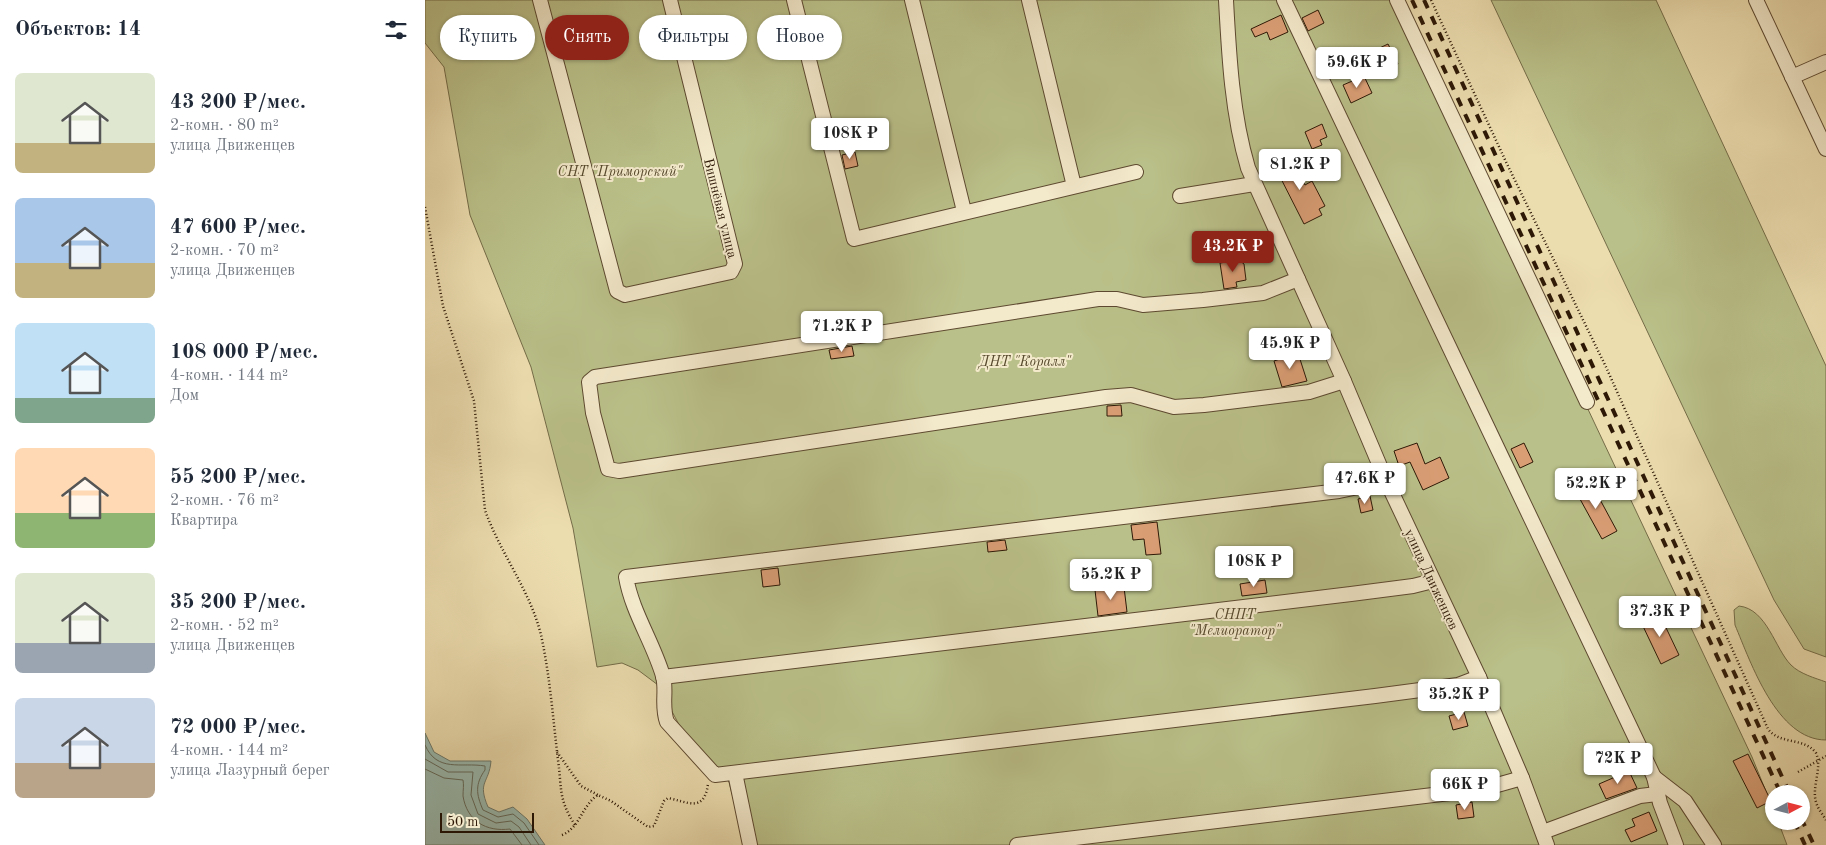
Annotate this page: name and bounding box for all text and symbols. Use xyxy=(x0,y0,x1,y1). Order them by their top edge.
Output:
chip: Купить xyxy=(440,15,535,60)
chip: Снять xyxy=(545,15,629,60)
chip: Фильтры xyxy=(639,15,747,60)
chip: Новое xyxy=(757,15,842,60)
icon: filters xyxy=(382,16,410,44)
text: Объектов: 14 xyxy=(15,19,141,40)
pin: 59.6K ₽ xyxy=(1311,46,1403,89)
text: 59.6K ₽ xyxy=(1327,55,1387,71)
text: 43 200 ₽/мес. xyxy=(170,92,306,113)
icon: home xyxy=(55,93,115,153)
text: 2-комн. · 80 m² xyxy=(170,118,279,134)
pin: 108K ₽ xyxy=(809,118,891,160)
text: 108K ₽ xyxy=(822,126,878,142)
text: улица Движенцев xyxy=(170,138,295,154)
pin: 81.2K ₽ xyxy=(1254,148,1346,191)
street label: Вишнёвая улица xyxy=(701,157,739,260)
text: 81.2K ₽ xyxy=(1270,157,1330,173)
park label: СНТ "Приморский" xyxy=(558,165,683,180)
text: 47 600 ₽/мес. xyxy=(170,217,306,238)
icon: home xyxy=(55,218,115,278)
pin: 43.2K ₽ xyxy=(1187,230,1279,273)
text: 43.2K ₽ xyxy=(1203,239,1263,255)
text: 2-комн. · 70 m² xyxy=(170,243,279,259)
text: улица Движенцев xyxy=(170,263,295,279)
pin: 71.2K ₽ xyxy=(796,310,888,353)
text: 71.2K ₽ xyxy=(812,319,872,335)
pin: 45.9K ₽ xyxy=(1244,328,1336,370)
text: 45.9K ₽ xyxy=(1260,336,1320,352)
text: 108 000 ₽/мес. xyxy=(170,342,318,363)
icon: home xyxy=(55,343,115,403)
park label: ДНТ "Коралл" xyxy=(977,355,1072,370)
text: 4-комн. · 144 m² xyxy=(170,368,288,384)
text: Дом xyxy=(170,388,199,404)
pin: 47.6K ₽ xyxy=(1319,462,1411,505)
text: 55 200 ₽/мес. xyxy=(170,467,306,488)
icon: home xyxy=(55,468,115,528)
pin: 52.2K ₽ xyxy=(1550,468,1642,510)
text: 47.6K ₽ xyxy=(1335,471,1395,487)
text: 52.2K ₽ xyxy=(1566,476,1626,492)
text: 2-комн. · 76 m² xyxy=(170,493,279,509)
text: Квартира xyxy=(170,513,238,529)
street label: улица Движенцев xyxy=(1402,527,1461,632)
pin: 108K ₽ xyxy=(1213,546,1295,588)
text: 108K ₽ xyxy=(1226,554,1282,570)
pin: 55.2K ₽ xyxy=(1065,558,1157,601)
text: 55.2K ₽ xyxy=(1081,567,1141,583)
text: 35 200 ₽/мес. xyxy=(170,592,306,613)
icon: home xyxy=(55,593,115,653)
pin: 37.3K ₽ xyxy=(1614,596,1706,638)
text: 37.3K ₽ xyxy=(1630,604,1690,620)
park label: СНПТ "Мелиоратор" xyxy=(1189,608,1281,639)
text: 2-комн. · 52 m² xyxy=(170,618,279,634)
text: улица Движенцев xyxy=(170,638,295,654)
pin: 35.2K ₽ xyxy=(1413,678,1505,721)
text: 35.2K ₽ xyxy=(1429,687,1489,703)
text: 72 000 ₽/мес. xyxy=(170,717,306,738)
icon: home xyxy=(55,718,115,778)
pin: 72K ₽ xyxy=(1583,742,1653,785)
text: 4-комн. · 144 m² xyxy=(170,743,288,759)
text: 72K ₽ xyxy=(1595,751,1641,767)
text: улица Лазурный берег xyxy=(170,763,330,779)
pin: 66K ₽ xyxy=(1430,768,1500,811)
text: 66K ₽ xyxy=(1442,777,1488,793)
north arrow xyxy=(1765,785,1810,830)
map controls xyxy=(1765,785,1810,830)
scale bar xyxy=(440,810,534,833)
text: 50 m xyxy=(447,815,478,829)

